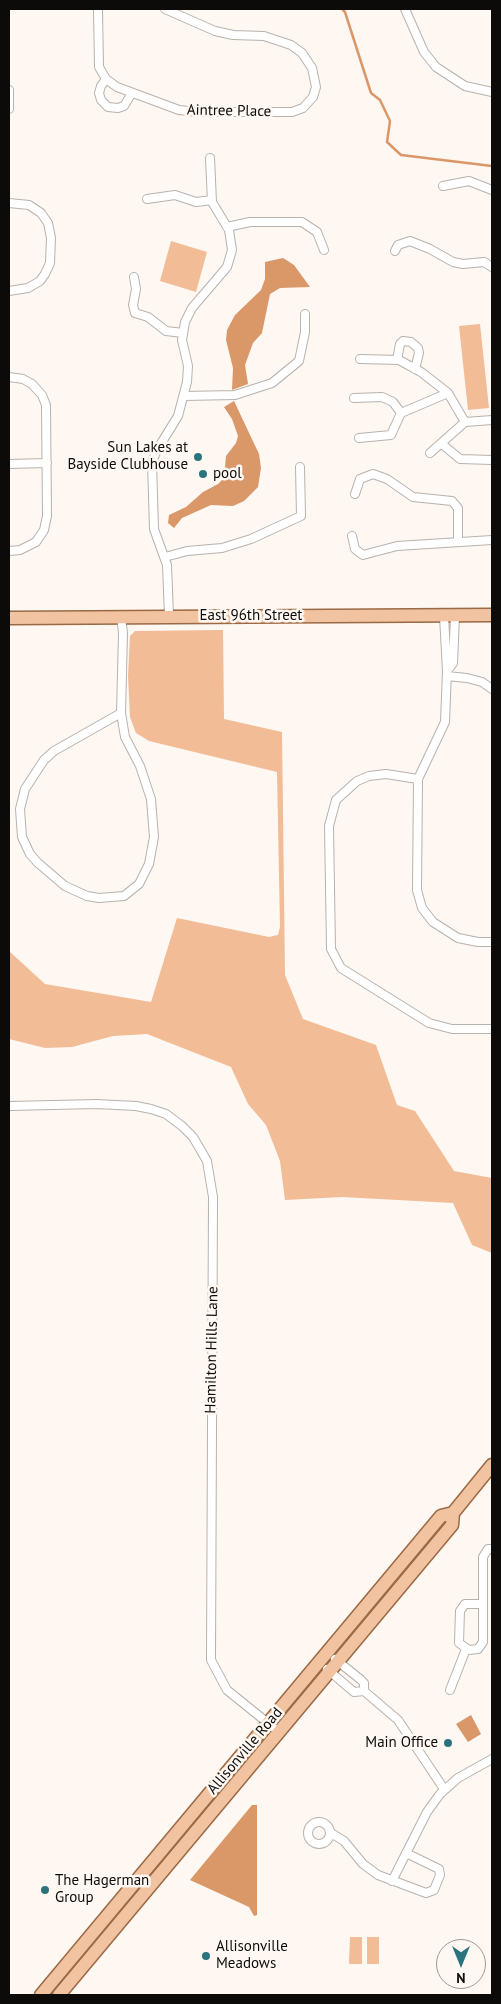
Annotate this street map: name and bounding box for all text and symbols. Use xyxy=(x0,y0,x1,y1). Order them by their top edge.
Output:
street label: Aintree Place xyxy=(187,101,271,121)
place label: Sun Lakes at Bayside Clubhouse xyxy=(67,439,188,474)
marker: Sun Lakes at Bayside Clubhouse xyxy=(192,451,204,463)
place label: pool xyxy=(213,465,242,483)
marker: pool xyxy=(197,468,209,480)
street label: East 96th Street xyxy=(200,607,302,625)
street label: Hamilton Hills Lane xyxy=(202,1286,222,1414)
street label: Allisonville Road xyxy=(204,1704,286,1798)
place label: Main Office xyxy=(365,1734,438,1752)
marker: Main Office xyxy=(442,1737,454,1749)
place label: The Hagerman Group xyxy=(55,1872,149,1907)
marker: The Hagerman Group xyxy=(39,1884,51,1896)
place label: Allisonville Meadows xyxy=(216,1938,288,1973)
north arrow xyxy=(436,1939,486,1989)
marker: Allisonville Meadows xyxy=(200,1950,212,1962)
text: N xyxy=(456,1969,466,1987)

